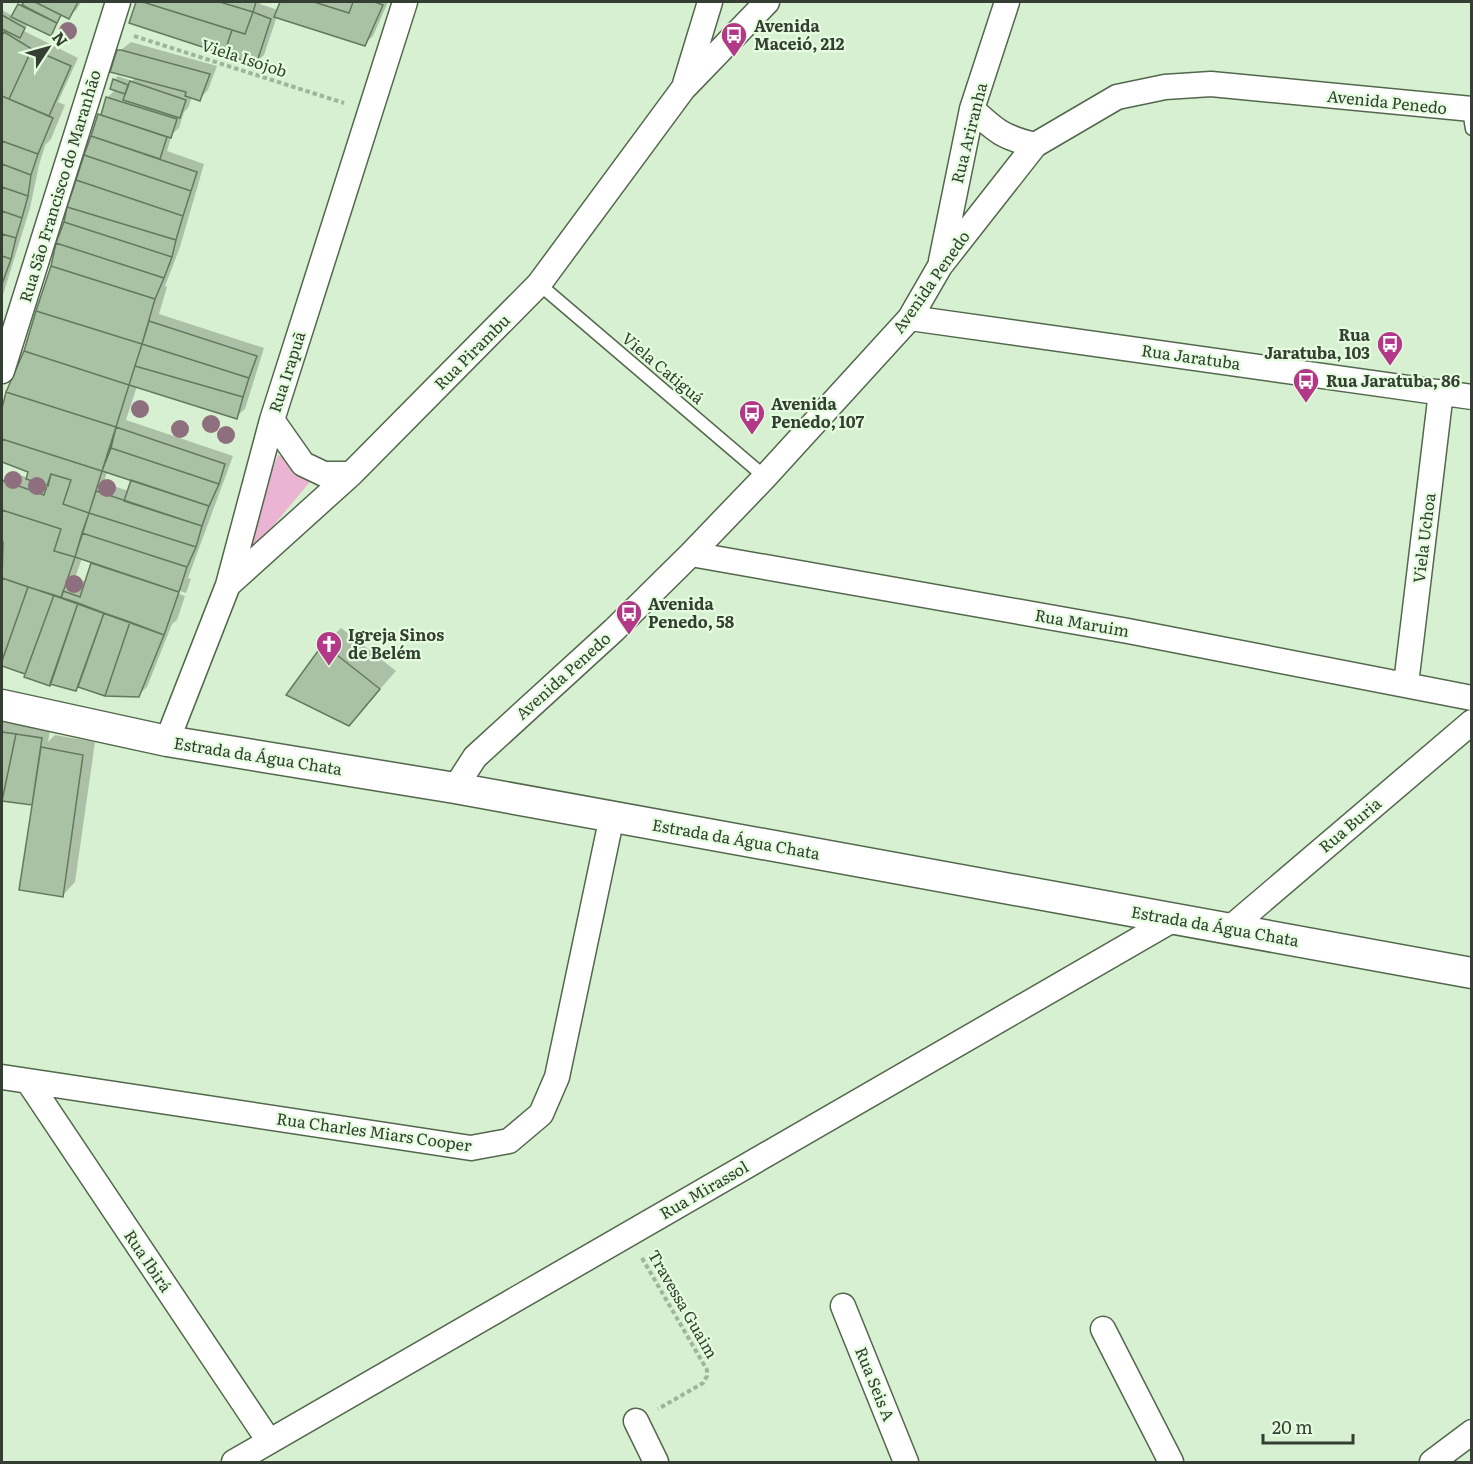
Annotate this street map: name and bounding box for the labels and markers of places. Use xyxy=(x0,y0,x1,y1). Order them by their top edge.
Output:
place label: Avenida Maceió, 212 xyxy=(754,13,845,55)
bus stop icon: Avenida Maceió, 212 xyxy=(719,20,749,58)
place label: Rua Jaratuba, 103 xyxy=(1264,322,1371,364)
bus stop icon: Rua Jaratuba, 103 xyxy=(1375,329,1405,367)
bus stop icon: Rua Jaratuba, 86 xyxy=(1291,366,1321,404)
place label: Rua Jaratuba, 86 xyxy=(1326,368,1460,392)
place label: Avenida Penedo, 107 xyxy=(771,391,864,433)
bus stop icon: Avenida Penedo, 107 xyxy=(737,398,767,436)
place label: Avenida Penedo, 58 xyxy=(648,591,735,633)
bus stop icon: Avenida Penedo, 58 xyxy=(614,598,644,636)
place label: Igreja Sinos de Belém xyxy=(348,622,444,664)
church icon: Igreja Sinos de Belém xyxy=(314,629,344,667)

